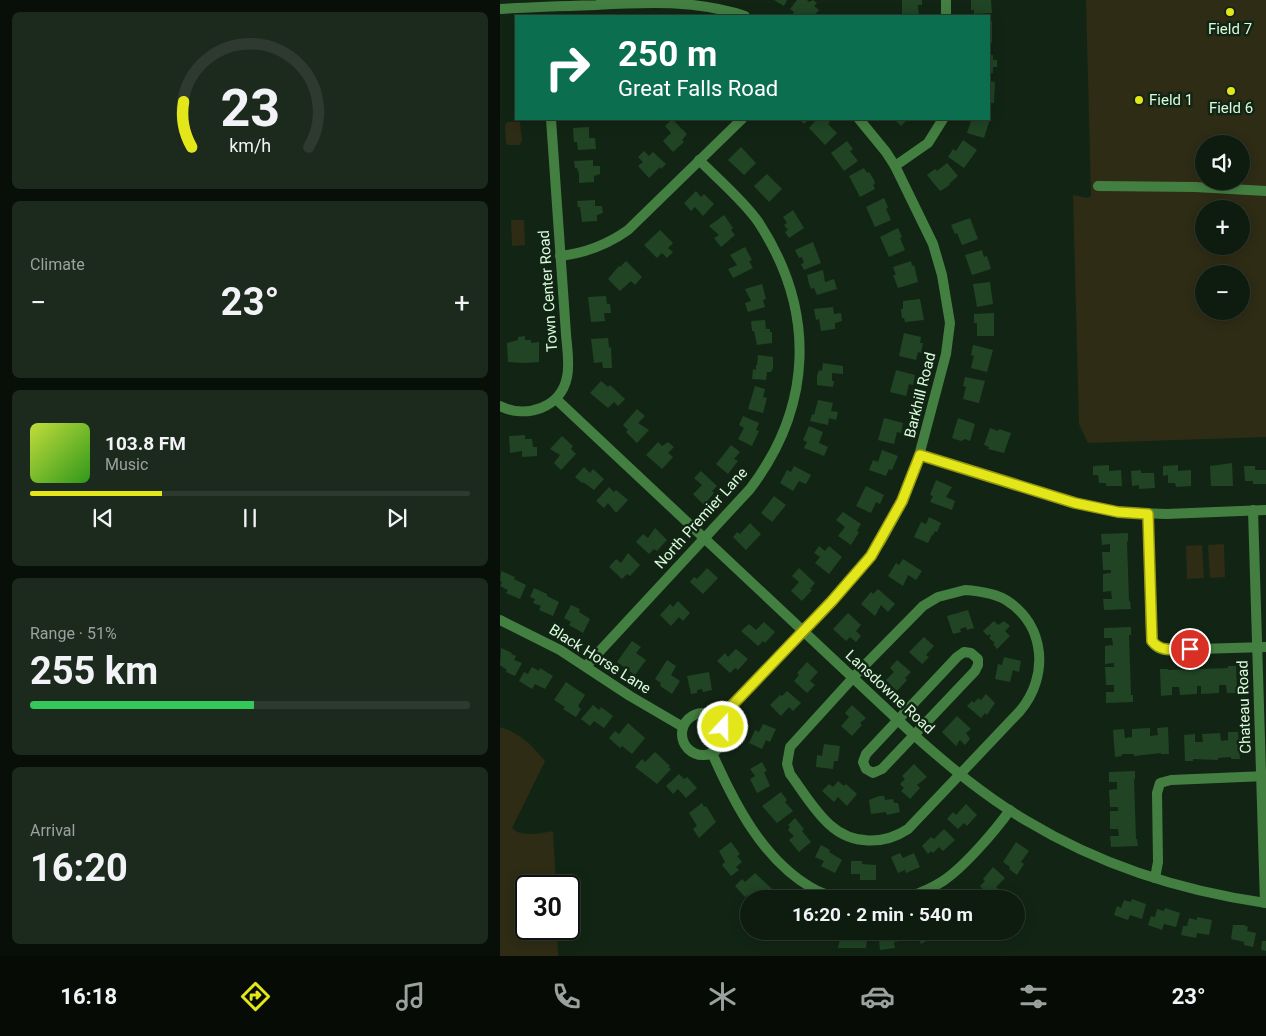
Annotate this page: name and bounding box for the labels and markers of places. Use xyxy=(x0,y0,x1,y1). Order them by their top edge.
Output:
marker: Field 7 xyxy=(1224,6,1236,18)
place label: Field 7 xyxy=(1208,20,1252,38)
marker: Field 6 xyxy=(1225,85,1237,97)
place label: Field 1 xyxy=(1149,91,1193,109)
marker: Field 1 xyxy=(1133,94,1145,106)
place label: Field 6 xyxy=(1209,99,1253,117)
pin xyxy=(1169,628,1211,670)

